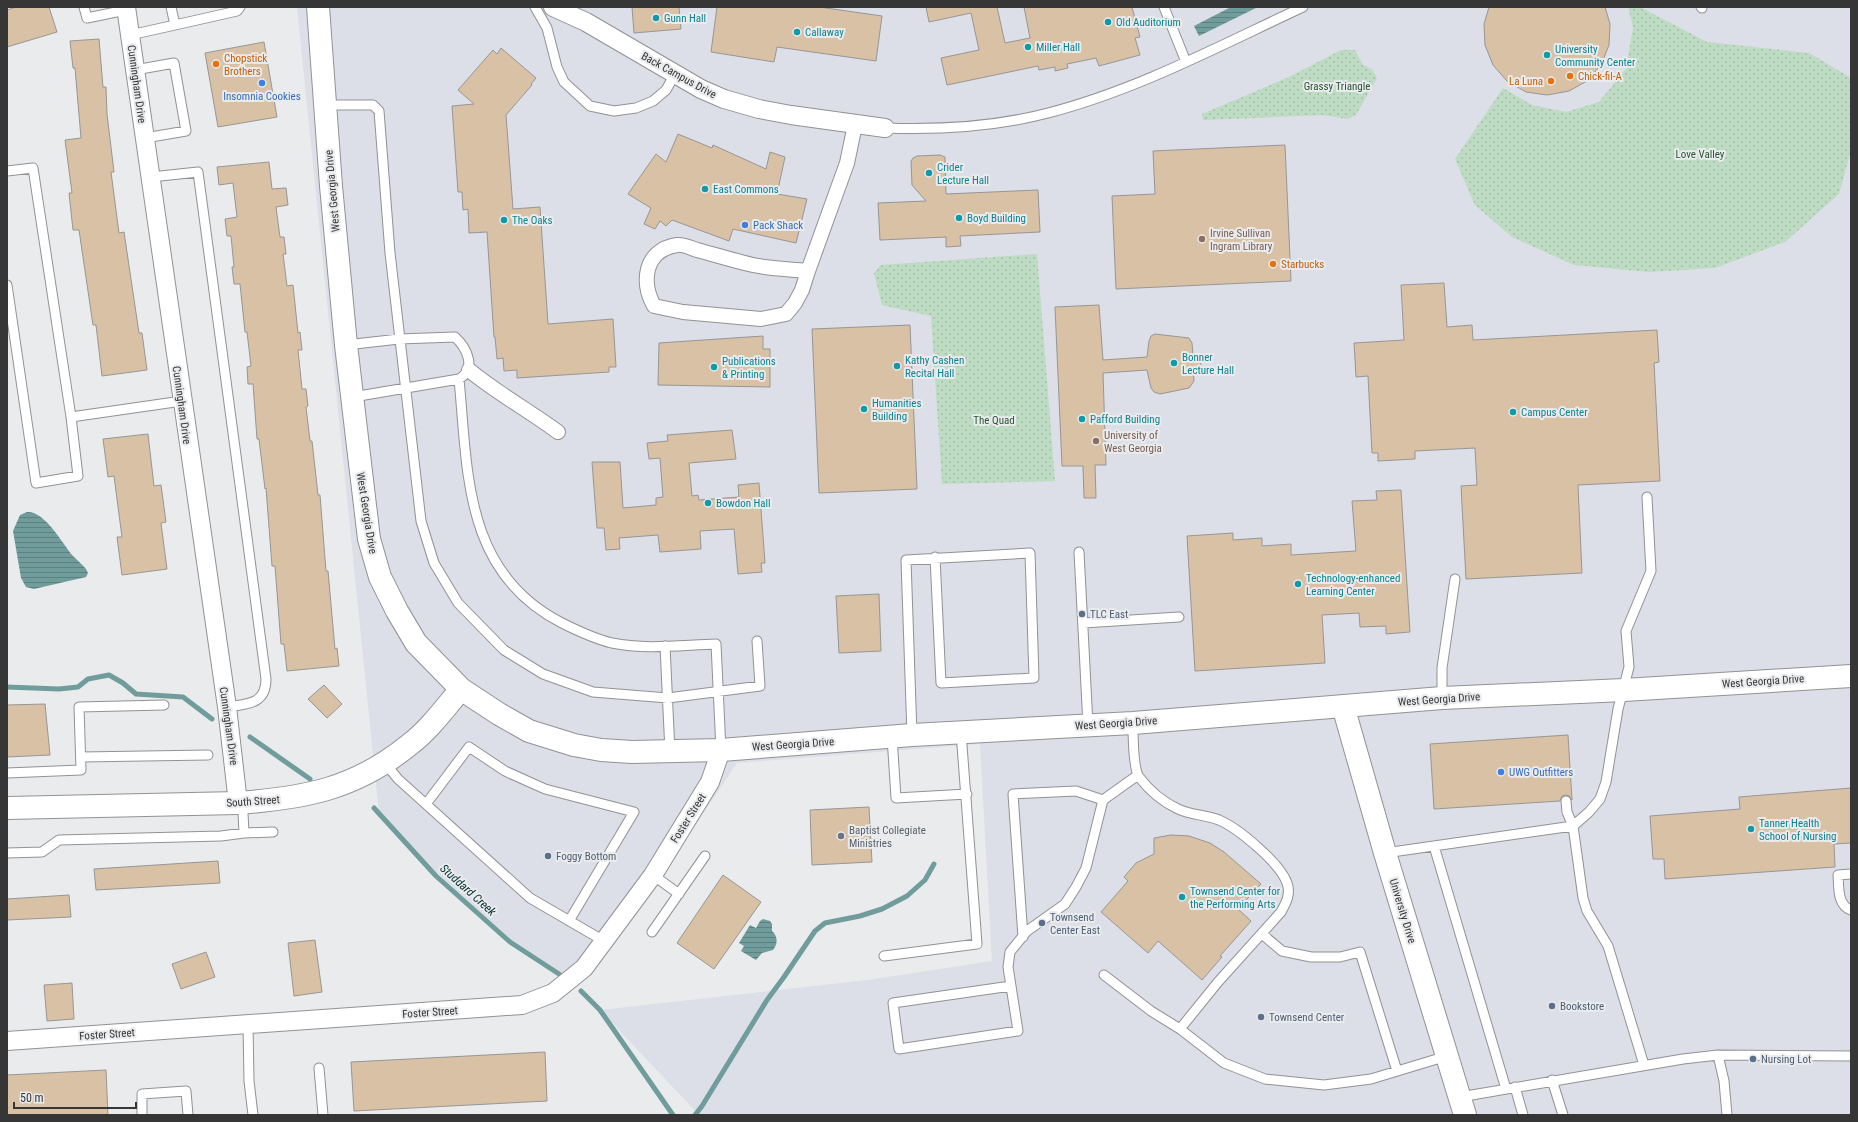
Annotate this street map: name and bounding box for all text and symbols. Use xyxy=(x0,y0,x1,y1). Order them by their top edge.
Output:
place label: Gunn Hall xyxy=(664,12,706,25)
marker: Gunn Hall xyxy=(651,13,661,23)
place label: Old Auditorium xyxy=(1116,16,1181,29)
marker: Old Auditorium xyxy=(1103,17,1113,27)
place label: Callaway xyxy=(805,26,844,39)
marker: Callaway xyxy=(792,27,802,37)
place label: Miller Hall xyxy=(1036,41,1080,54)
marker: Miller Hall xyxy=(1023,42,1033,52)
place label: University Community Center xyxy=(1555,43,1636,69)
street label: Cunningham Drive xyxy=(125,44,148,124)
street label: Back Campus Drive xyxy=(639,49,719,101)
marker: University Community Center xyxy=(1542,50,1552,60)
place label: Chopstick Brothers xyxy=(224,52,267,78)
marker: Chopstick Brothers xyxy=(211,59,221,69)
place label: Chick-fil-A xyxy=(1578,70,1622,83)
marker: Chick-fil-A xyxy=(1565,71,1575,81)
place label: La Luna xyxy=(1509,75,1543,88)
marker: La Luna xyxy=(1546,76,1556,86)
marker: Insomnia Cookies xyxy=(257,78,267,88)
park label: Grassy Triangle xyxy=(1304,80,1370,93)
place label: Insomnia Cookies xyxy=(223,90,301,103)
park label: Love Valley xyxy=(1676,148,1725,161)
street label: West Georgia Drive xyxy=(322,149,343,233)
place label: Crider Lecture Hall xyxy=(937,161,989,187)
marker: Crider Lecture Hall xyxy=(924,168,934,178)
place label: East Commons xyxy=(713,183,779,196)
marker: East Commons xyxy=(700,184,710,194)
place label: Boyd Building xyxy=(967,212,1026,225)
marker: Boyd Building xyxy=(954,213,964,223)
place label: The Oaks xyxy=(512,214,553,227)
marker: The Oaks xyxy=(499,215,509,225)
place label: Pack Shack xyxy=(753,219,803,232)
marker: Pack Shack xyxy=(740,220,750,230)
place label: Irvine Sullivan Ingram Library xyxy=(1210,227,1273,253)
marker: Irvine Sullivan Ingram Library xyxy=(1197,234,1207,244)
place label: Starbucks xyxy=(1281,258,1324,271)
marker: Starbucks xyxy=(1268,259,1278,269)
place label: Bonner Lecture Hall xyxy=(1182,351,1234,377)
place label: Kathy Cashen Recital Hall xyxy=(905,354,964,380)
place label: Publications & Printing xyxy=(722,355,776,381)
marker: Bonner Lecture Hall xyxy=(1169,358,1179,368)
marker: Kathy Cashen Recital Hall xyxy=(892,361,902,371)
marker: Publications & Printing xyxy=(709,362,719,372)
street label: Cunningham Drive xyxy=(170,365,193,445)
place label: Humanities Building xyxy=(872,397,922,423)
marker: Humanities Building xyxy=(859,404,869,414)
place label: Campus Center xyxy=(1521,406,1588,419)
marker: Campus Center xyxy=(1508,407,1518,417)
place label: Pafford Building xyxy=(1090,413,1160,426)
park label: The Quad xyxy=(973,414,1015,427)
marker: Pafford Building xyxy=(1077,414,1087,424)
place label: University of West Georgia xyxy=(1104,429,1162,455)
marker: University of West Georgia xyxy=(1091,436,1101,446)
street label: West Georgia Drive xyxy=(354,471,379,555)
place label: Bowdon Hall xyxy=(716,497,771,510)
marker: Bowdon Hall xyxy=(703,498,713,508)
place label: Technology-enhanced Learning Center xyxy=(1306,572,1400,598)
marker: Technology-enhanced Learning Center xyxy=(1293,579,1303,589)
place label: TLC East xyxy=(1090,608,1128,621)
marker: TLC East xyxy=(1077,609,1087,619)
street label: West Georgia Drive xyxy=(1722,672,1805,691)
street label: Cunningham Drive xyxy=(217,686,240,766)
street label: West Georgia Drive xyxy=(1398,690,1481,709)
street label: West Georgia Drive xyxy=(1075,714,1158,733)
street label: West Georgia Drive xyxy=(752,735,835,754)
place label: UWG Outfitters xyxy=(1509,766,1573,779)
marker: UWG Outfitters xyxy=(1496,767,1506,777)
street label: Foster Street xyxy=(668,791,709,845)
street label: South Street xyxy=(226,793,280,810)
place label: Tanner Health School of Nursing xyxy=(1759,817,1837,843)
place label: Baptist Collegiate Ministries xyxy=(849,824,926,850)
marker: Tanner Health School of Nursing xyxy=(1746,824,1756,834)
marker: Baptist Collegiate Ministries xyxy=(836,831,846,841)
place label: Foggy Bottom xyxy=(556,850,616,863)
marker: Foggy Bottom xyxy=(543,851,553,861)
water label: Studdard Creek xyxy=(437,861,499,919)
street label: University Drive xyxy=(1387,877,1419,945)
place label: Townsend Center for the Performing Arts xyxy=(1190,885,1281,911)
marker: Townsend Center for the Performing Arts xyxy=(1177,892,1187,902)
place label: Townsend Center East xyxy=(1050,911,1100,937)
marker: Townsend Center East xyxy=(1037,918,1047,928)
place label: Bookstore xyxy=(1560,1000,1604,1013)
marker: Bookstore xyxy=(1547,1001,1557,1011)
street label: Foster Street xyxy=(402,1004,458,1021)
place label: Townsend Center xyxy=(1269,1011,1345,1024)
marker: Townsend Center xyxy=(1256,1012,1266,1022)
street label: Foster Street xyxy=(79,1026,135,1043)
place label: Nursing Lot xyxy=(1761,1053,1811,1066)
marker: Nursing Lot xyxy=(1748,1054,1758,1064)
scale bar xyxy=(14,1084,136,1110)
text: 50 m xyxy=(20,1091,44,1105)

